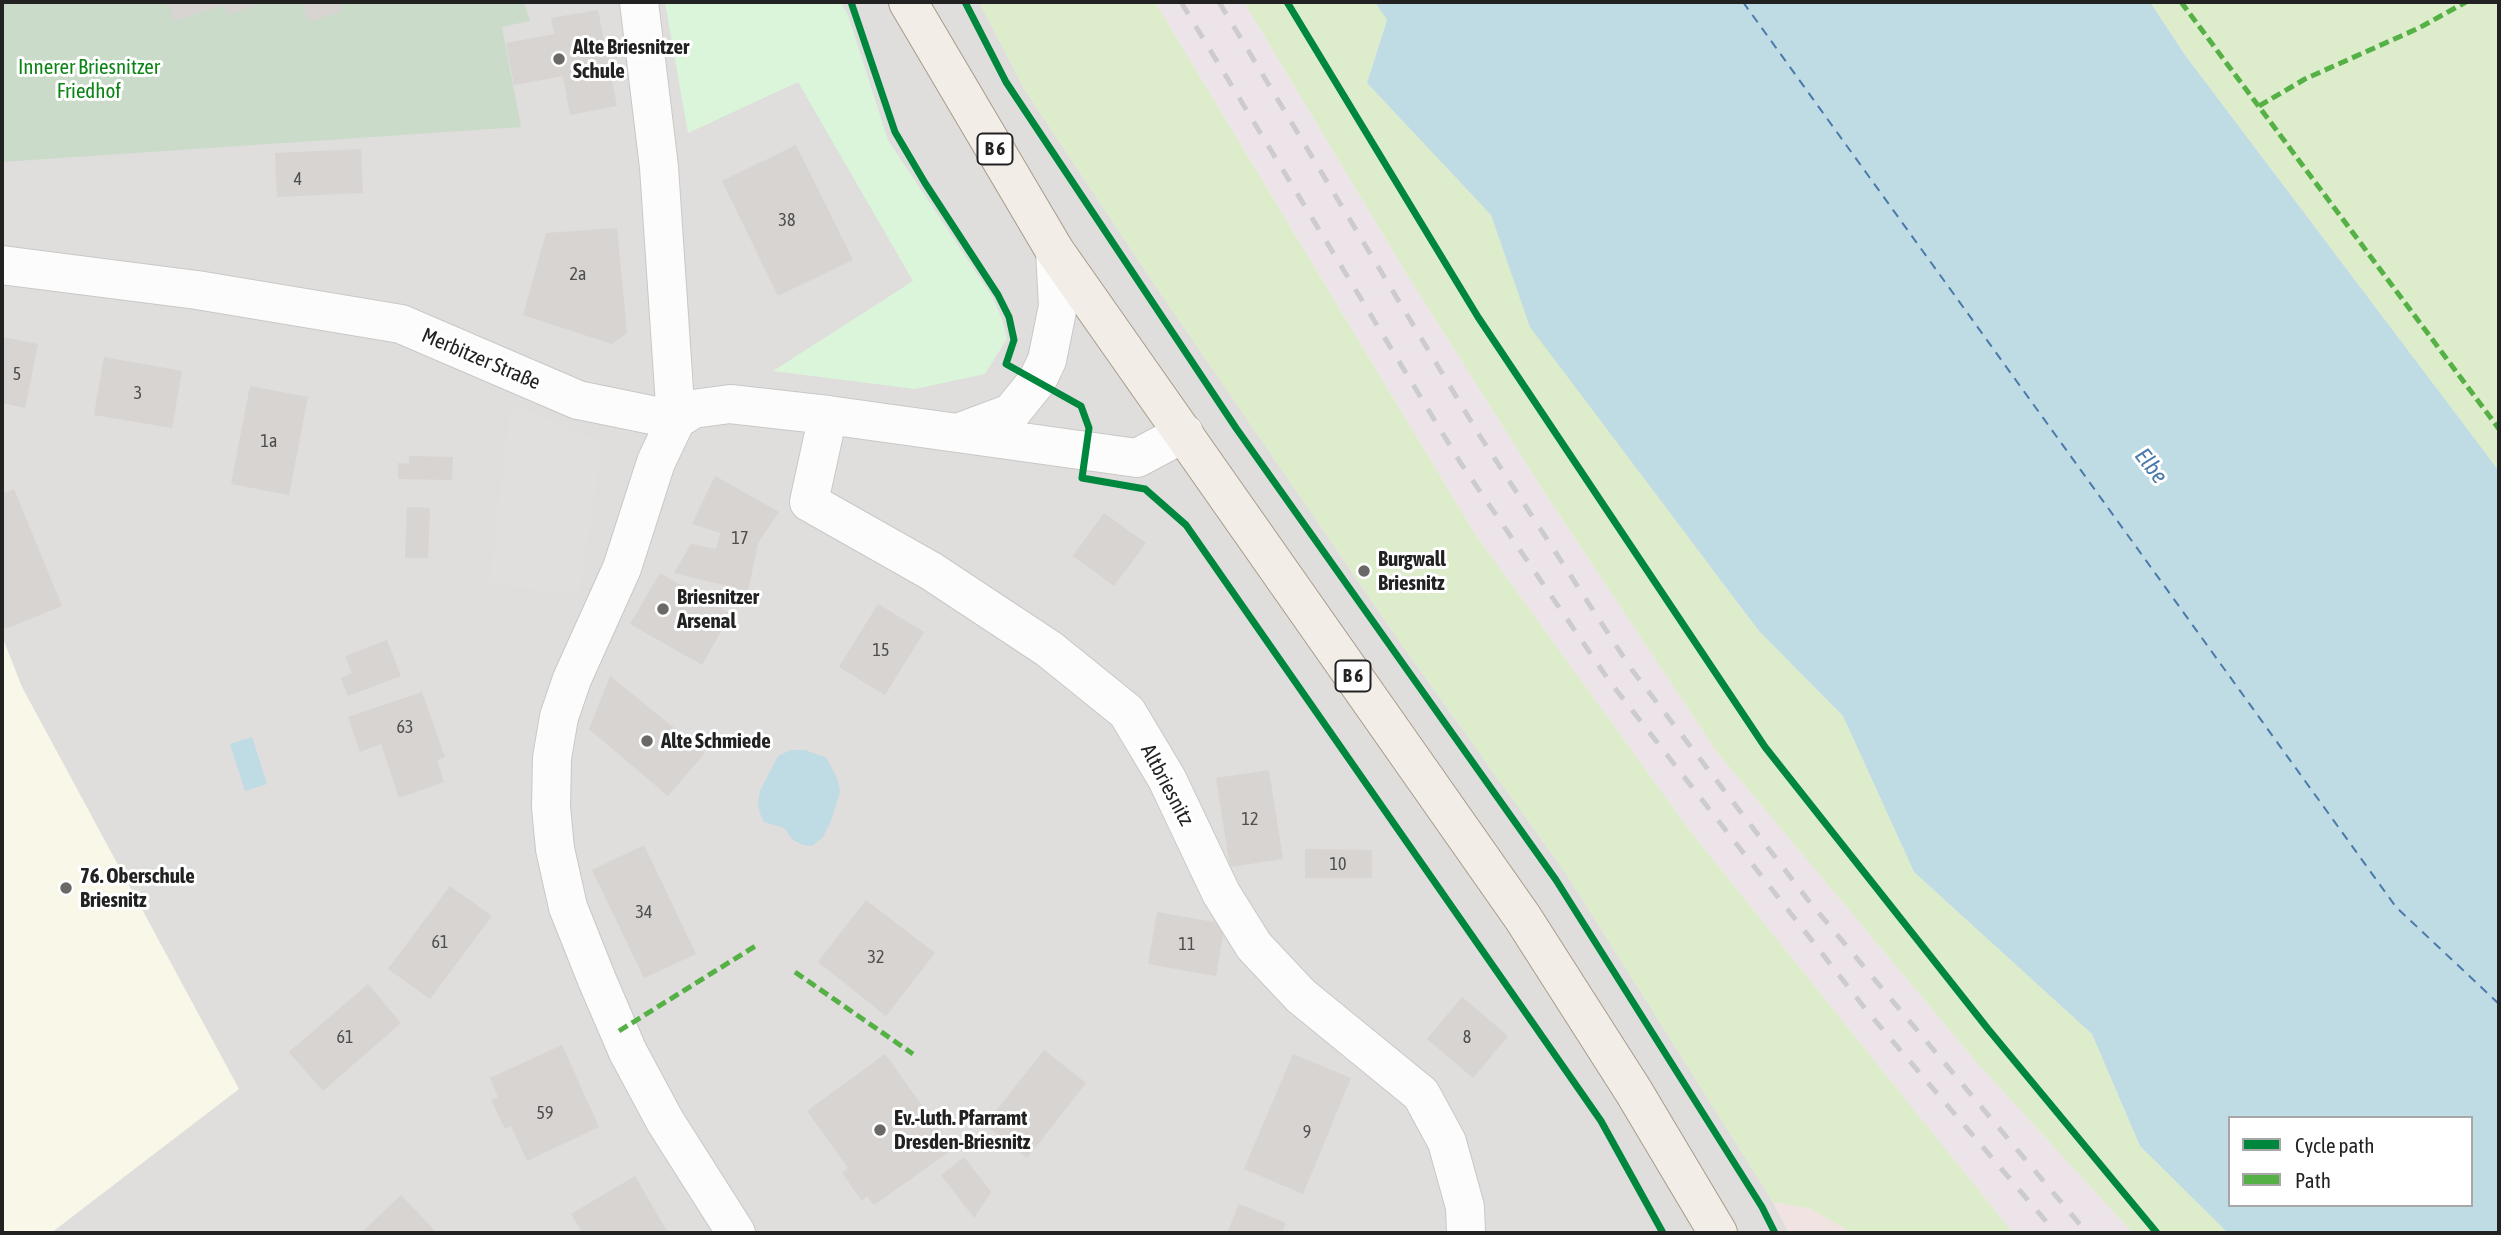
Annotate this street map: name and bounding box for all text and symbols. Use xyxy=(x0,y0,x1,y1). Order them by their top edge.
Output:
place label: Alte Briesnitzer Schule xyxy=(573,34,689,84)
marker: Alte Briesnitzer Schule xyxy=(551,51,567,67)
park label: Innerer Briesnitzer Friedhof xyxy=(18,54,160,104)
road number: B 6 xyxy=(978,134,1012,164)
house number: 4 xyxy=(294,168,302,190)
house number: 38 xyxy=(779,209,795,231)
house number: 2a xyxy=(570,263,586,285)
street label: Merbitzer Straße xyxy=(418,323,544,395)
house number: 5 xyxy=(13,363,21,385)
house number: 3 xyxy=(134,382,142,404)
house number: 1a xyxy=(261,430,277,452)
water label: Elbe xyxy=(2129,443,2173,489)
house number: 17 xyxy=(732,527,748,549)
place label: Burgwall Briesnitz xyxy=(1378,546,1446,596)
marker: Burgwall Briesnitz xyxy=(1356,563,1372,579)
place label: Briesnitzer Arsenal xyxy=(677,584,759,634)
marker: Briesnitzer Arsenal xyxy=(655,601,671,617)
house number: 15 xyxy=(873,639,889,661)
road number: B 6 xyxy=(1336,660,1370,692)
house number: 63 xyxy=(397,716,413,738)
place label: Alte Schmiede xyxy=(661,728,771,754)
marker: Alte Schmiede xyxy=(639,733,655,749)
street label: Altbriesnitz xyxy=(1135,740,1199,830)
house number: 12 xyxy=(1242,808,1258,830)
house number: 10 xyxy=(1330,853,1346,875)
place label: 76. Oberschule Briesnitz xyxy=(80,863,195,913)
marker: 76. Oberschule Briesnitz xyxy=(58,880,74,896)
house number: 34 xyxy=(636,901,652,923)
house number: 61 xyxy=(432,931,448,953)
house number: 11 xyxy=(1179,933,1195,955)
house number: 32 xyxy=(868,946,884,968)
house number: 61 xyxy=(337,1026,353,1048)
house number: 8 xyxy=(1463,1026,1471,1048)
house number: 59 xyxy=(537,1102,553,1124)
place label: Ev.-luth. Pfarramt Dresden-Briesnitz xyxy=(894,1105,1030,1155)
legend xyxy=(2228,1116,2473,1207)
house number: 9 xyxy=(1303,1121,1311,1143)
marker: Ev.-luth. Pfarramt Dresden-Briesnitz xyxy=(872,1122,888,1138)
text: Cycle path xyxy=(2295,1133,2374,1157)
text: Path xyxy=(2295,1168,2331,1192)

